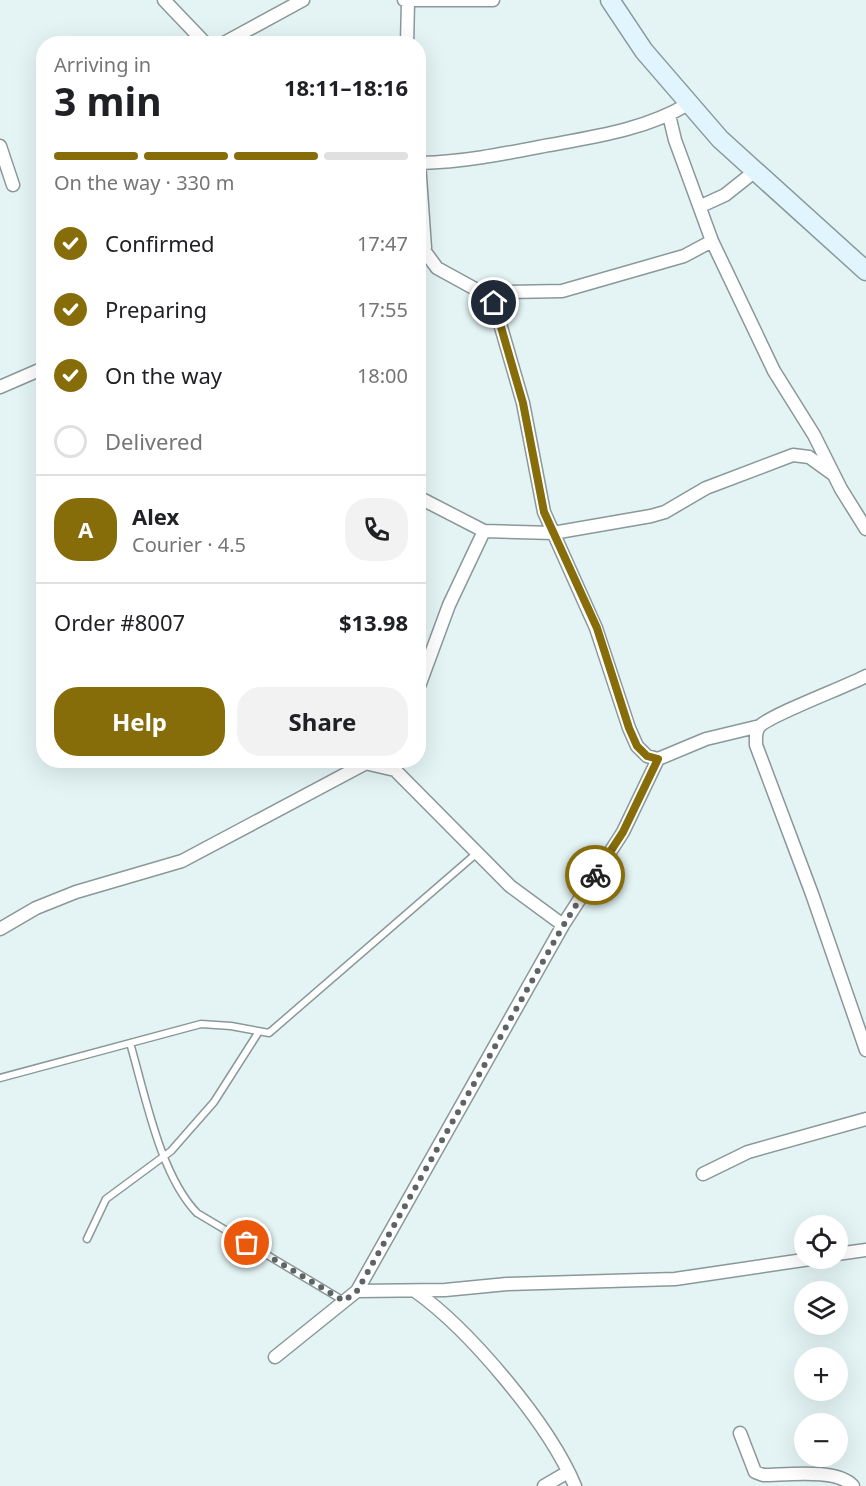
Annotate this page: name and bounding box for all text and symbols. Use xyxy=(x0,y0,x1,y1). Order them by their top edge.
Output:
text: Arriving in xyxy=(54,51,151,78)
text: 18:11–18:16 xyxy=(284,72,408,102)
text: 3 min xyxy=(54,74,161,127)
text: On the way · 330 m xyxy=(54,169,234,196)
icon: check xyxy=(54,227,87,260)
text: Confirmed xyxy=(105,228,215,258)
text: 17:47 xyxy=(357,230,408,257)
pin xyxy=(468,277,519,328)
icon: home xyxy=(477,286,510,319)
icon: check xyxy=(54,293,87,326)
text: Preparing xyxy=(105,294,207,324)
text: 17:55 xyxy=(357,296,408,323)
icon: check xyxy=(54,359,87,392)
text: On the way xyxy=(105,360,222,390)
text: 18:00 xyxy=(357,362,408,389)
text: Delivered xyxy=(105,426,203,456)
button: phone xyxy=(345,498,408,561)
text: Alex xyxy=(132,501,179,531)
text: A xyxy=(78,514,93,544)
text: Courier · 4.5 xyxy=(132,531,246,558)
text: Order #8007 xyxy=(54,607,185,637)
text: $13.98 xyxy=(339,607,408,637)
button: Help xyxy=(54,687,225,756)
button: Share xyxy=(237,687,408,756)
courier xyxy=(565,845,625,905)
icon: bike xyxy=(579,859,612,892)
map controls xyxy=(794,1215,848,1467)
button: locate xyxy=(794,1215,848,1269)
pin xyxy=(221,1217,272,1268)
icon: bag xyxy=(230,1226,263,1259)
button: layers xyxy=(794,1281,848,1335)
button: + xyxy=(794,1347,848,1401)
button: − xyxy=(794,1413,848,1467)

